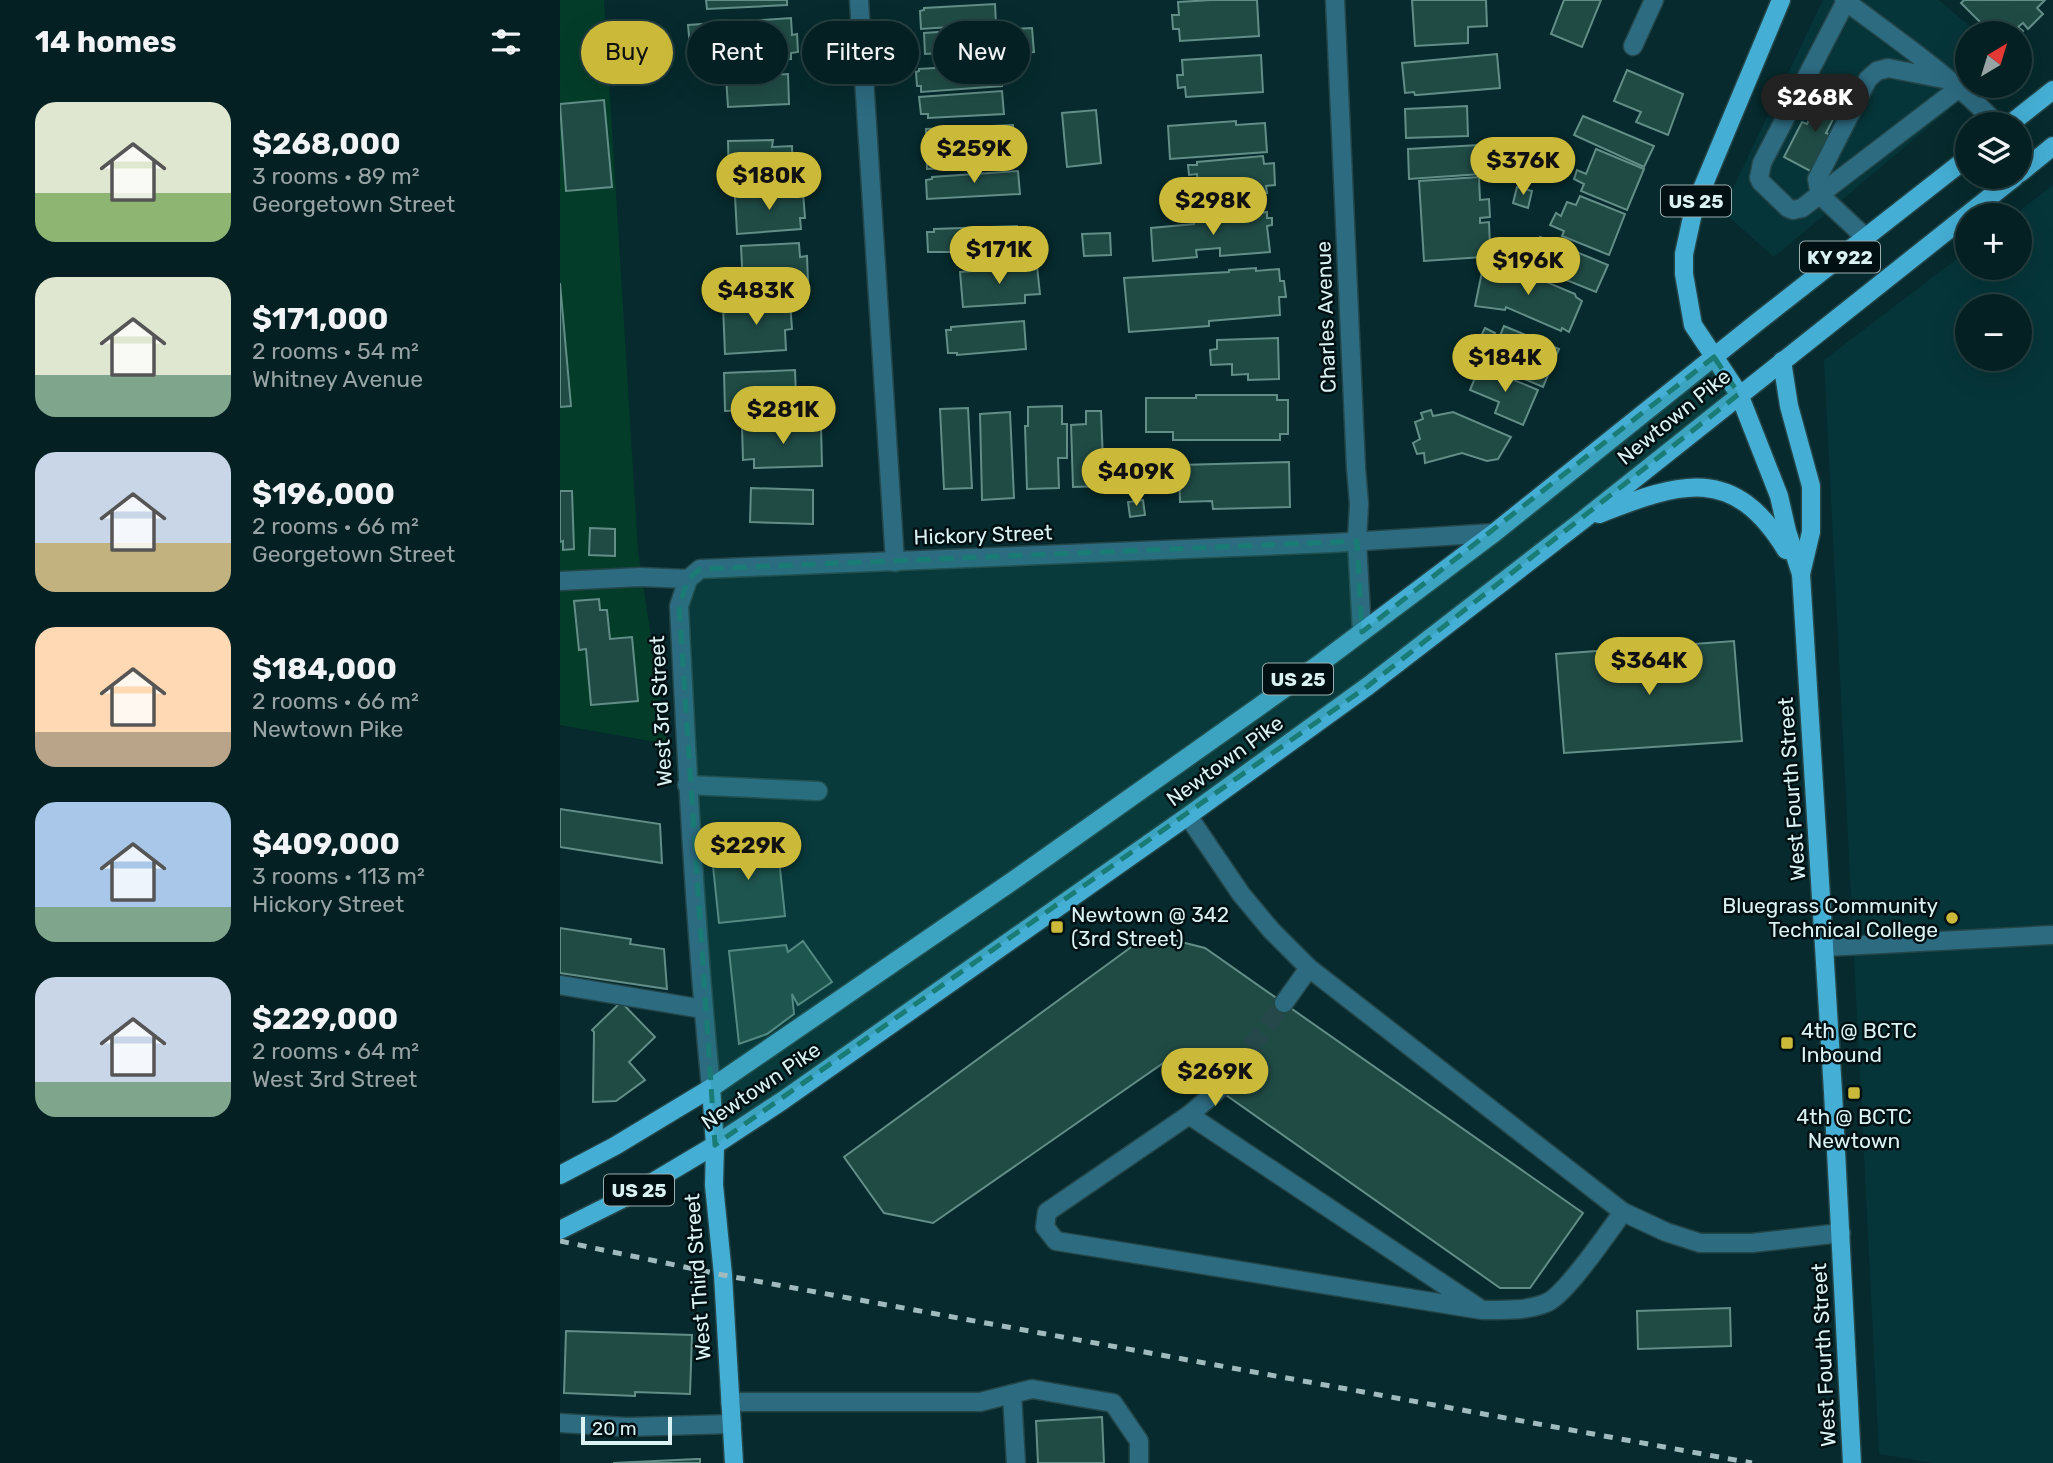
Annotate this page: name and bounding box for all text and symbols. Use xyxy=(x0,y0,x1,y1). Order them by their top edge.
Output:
chip: Buy xyxy=(581,21,673,84)
chip: Rent xyxy=(687,21,788,84)
chip: Filters xyxy=(802,21,919,84)
chip: New xyxy=(933,21,1030,84)
north arrow xyxy=(1955,21,2032,98)
map controls xyxy=(1955,21,2032,371)
icon: filters xyxy=(487,23,525,61)
text: 14 homes xyxy=(35,24,177,60)
pin: $268K xyxy=(1766,74,1864,134)
text: $268K xyxy=(1777,83,1853,111)
button: layers xyxy=(1955,112,2032,189)
pin: $259K xyxy=(925,125,1023,185)
text: $268,000 xyxy=(252,126,401,162)
icon: home xyxy=(91,130,175,214)
text: $259K xyxy=(936,134,1012,162)
pin: $376K xyxy=(1474,138,1572,197)
text: $376K xyxy=(1486,146,1560,174)
pin: $180K xyxy=(720,152,818,212)
text: $180K xyxy=(732,161,806,189)
text: 3 rooms · 89 m² xyxy=(252,162,420,190)
pin: $298K xyxy=(1164,177,1262,237)
text: $298K xyxy=(1175,186,1251,214)
road number: US 25 xyxy=(1661,186,1731,216)
text: Georgetown Street xyxy=(252,190,455,218)
button: + xyxy=(1955,203,2032,280)
pin: $171K xyxy=(950,226,1048,286)
text: $171K xyxy=(966,235,1032,263)
pin: $196K xyxy=(1479,238,1577,297)
street label: Charles Avenue xyxy=(1310,241,1341,393)
road number: KY 922 xyxy=(1800,242,1880,272)
text: $196K xyxy=(1492,246,1564,274)
pin: $483K xyxy=(707,268,805,327)
text: $483K xyxy=(717,276,795,304)
button: − xyxy=(1955,294,2032,371)
text: $171,000 xyxy=(252,301,388,337)
icon: home xyxy=(91,305,175,389)
pin: $184K xyxy=(1456,334,1554,394)
text: 2 rooms · 54 m² xyxy=(252,337,419,365)
text: $184K xyxy=(1468,343,1542,371)
street label: Newtown Pike xyxy=(1612,363,1735,470)
text: Whitney Avenue xyxy=(252,365,423,393)
pin: $281K xyxy=(734,386,832,446)
text: $281K xyxy=(747,395,819,423)
pin: $409K xyxy=(1087,448,1185,508)
text: $409K xyxy=(1098,457,1174,485)
text: $196,000 xyxy=(252,476,395,512)
icon: home xyxy=(91,480,175,564)
text: 2 rooms · 66 m² xyxy=(252,512,419,540)
street label: Hickory Street xyxy=(913,520,1053,549)
text: Georgetown Street xyxy=(252,540,455,568)
street label: West 3rd Street xyxy=(644,635,677,787)
pin: $364K xyxy=(1600,638,1698,697)
text: $364K xyxy=(1611,646,1687,674)
text: $184,000 xyxy=(252,651,397,687)
icon: home xyxy=(91,655,175,739)
road number: US 25 xyxy=(1263,664,1333,694)
text: 2 rooms · 66 m² xyxy=(252,687,419,715)
street label: West Fourth Street xyxy=(1773,697,1810,882)
street label: Newtown Pike xyxy=(1161,710,1288,811)
text: Newtown Pike xyxy=(252,715,403,743)
pin: $229K xyxy=(699,822,797,882)
text: $409,000 xyxy=(252,826,400,862)
icon: home xyxy=(91,830,175,914)
text: $229K xyxy=(710,831,786,859)
text: 3 rooms · 113 m² xyxy=(252,862,425,890)
text: Hickory Street xyxy=(252,890,404,918)
place label: Bluegrass Community Technical College xyxy=(1722,893,1938,942)
place label: Newtown @ 342 (3rd Street) xyxy=(1071,902,1229,951)
marker: Bluegrass Community Technical College xyxy=(1944,910,1960,926)
marker: Newtown @ 342 (3rd Street) xyxy=(1049,919,1065,935)
text: $229,000 xyxy=(252,1001,398,1037)
icon: home xyxy=(91,1005,175,1089)
place label: 4th @ BCTC Inbound xyxy=(1801,1018,1917,1067)
marker: 4th @ BCTC Inbound xyxy=(1779,1035,1795,1051)
text: 2 rooms · 64 m² xyxy=(252,1037,419,1065)
street label: Newtown Pike xyxy=(696,1037,825,1135)
pin: $269K xyxy=(1166,1048,1264,1108)
text: $269K xyxy=(1177,1057,1253,1085)
text: West 3rd Street xyxy=(252,1065,417,1093)
marker: 4th @ BCTC Newtown xyxy=(1846,1085,1862,1101)
place label: 4th @ BCTC Newtown xyxy=(1796,1104,1912,1153)
road number: US 25 xyxy=(604,1174,674,1206)
street label: West Third Street xyxy=(679,1193,716,1361)
street label: West Fourth Street xyxy=(1806,1263,1841,1447)
scale bar xyxy=(581,1414,672,1446)
text: 20 m xyxy=(592,1417,637,1440)

